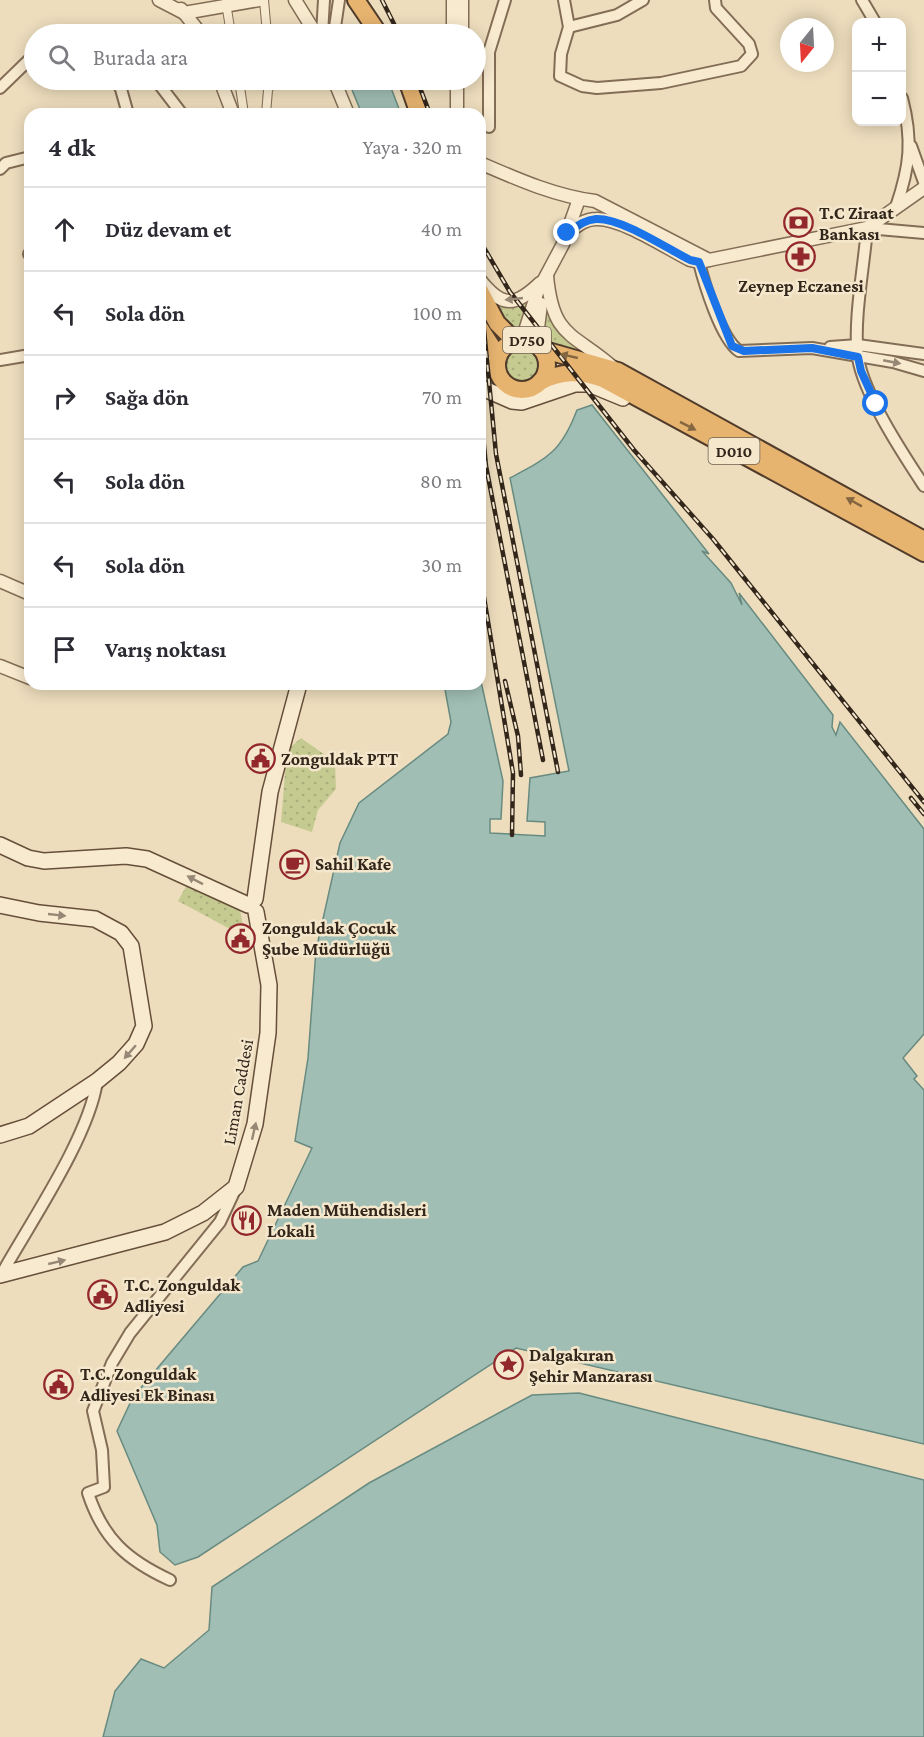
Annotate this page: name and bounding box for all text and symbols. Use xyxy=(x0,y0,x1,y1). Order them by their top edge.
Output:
north arrow xyxy=(780,18,834,72)
map controls xyxy=(852,18,906,126)
button: + xyxy=(852,18,906,72)
search box xyxy=(24,24,486,90)
icon: search xyxy=(45,41,78,74)
text: Burada ara xyxy=(93,45,188,70)
button: − xyxy=(852,72,906,126)
text: 4 dk xyxy=(48,133,95,162)
text: Yaya · 320 m xyxy=(363,136,462,158)
place label: T.C Ziraat Bankası xyxy=(819,203,894,244)
bank icon: T.C Ziraat Bankası xyxy=(782,207,814,239)
icon: ahead xyxy=(48,213,81,246)
text: Düz devam et xyxy=(105,217,231,242)
text: 40 m xyxy=(421,218,462,240)
route end xyxy=(553,219,579,245)
pharmacy icon: Zeynep Eczanesi xyxy=(785,241,817,273)
place label: Zeynep Eczanesi xyxy=(738,276,865,296)
one-way arrow xyxy=(504,294,523,304)
icon: left xyxy=(48,297,81,330)
text: Sola dön xyxy=(105,301,185,326)
text: 100 m xyxy=(413,302,462,324)
road number: D750 xyxy=(503,327,551,353)
one-way arrow xyxy=(560,351,579,361)
one-way arrow xyxy=(883,358,902,367)
icon: right xyxy=(48,381,81,414)
text: Sağa dön xyxy=(105,385,189,410)
text: 70 m xyxy=(422,386,462,408)
route start xyxy=(862,390,888,416)
one-way arrow xyxy=(680,421,697,431)
road number: D010 xyxy=(708,438,760,464)
icon: left xyxy=(48,465,81,498)
text: Sola dön xyxy=(105,469,185,494)
text: 80 m xyxy=(420,470,462,492)
one-way arrow xyxy=(846,497,863,507)
icon: left xyxy=(48,549,81,582)
text: Sola dön xyxy=(105,553,185,578)
text: 30 m xyxy=(421,554,462,576)
icon: arrive xyxy=(48,633,81,666)
text: Varış noktası xyxy=(105,637,226,662)
public building icon: Zonguldak PTT xyxy=(244,743,276,775)
place label: Zonguldak PTT xyxy=(281,749,399,769)
cafe icon: Sahil Kafe xyxy=(278,848,310,880)
place label: Sahil Kafe xyxy=(315,854,391,874)
one-way arrow xyxy=(186,876,203,885)
one-way arrow xyxy=(48,910,67,920)
place label: Zonguldak Çocuk Şube Müdürlüğü xyxy=(262,918,396,959)
public building icon: Zonguldak Çocuk Şube Müdürlüğü xyxy=(225,922,257,954)
street label: Liman Caddesi xyxy=(219,1037,257,1146)
one-way arrow xyxy=(123,1044,136,1060)
one-way arrow xyxy=(249,1122,259,1140)
place label: Maden Mühendisleri Lokali xyxy=(267,1200,428,1241)
restaurant icon: Maden Mühendisleri Lokali xyxy=(230,1204,262,1236)
one-way arrow xyxy=(48,1256,66,1266)
place label: T.C. Zonguldak Adliyesi xyxy=(123,1275,241,1316)
public building icon: T.C. Zonguldak Adliyesi xyxy=(87,1279,119,1311)
place label: Dalgakıran Şehir Manzarası xyxy=(529,1345,653,1386)
place icon: Dalgakıran Şehir Manzarası xyxy=(492,1349,524,1381)
place label: T.C. Zonguldak Adliyesi Ek Binası xyxy=(79,1364,216,1405)
public building icon: T.C. Zonguldak Adliyesi Ek Binası xyxy=(43,1368,75,1400)

